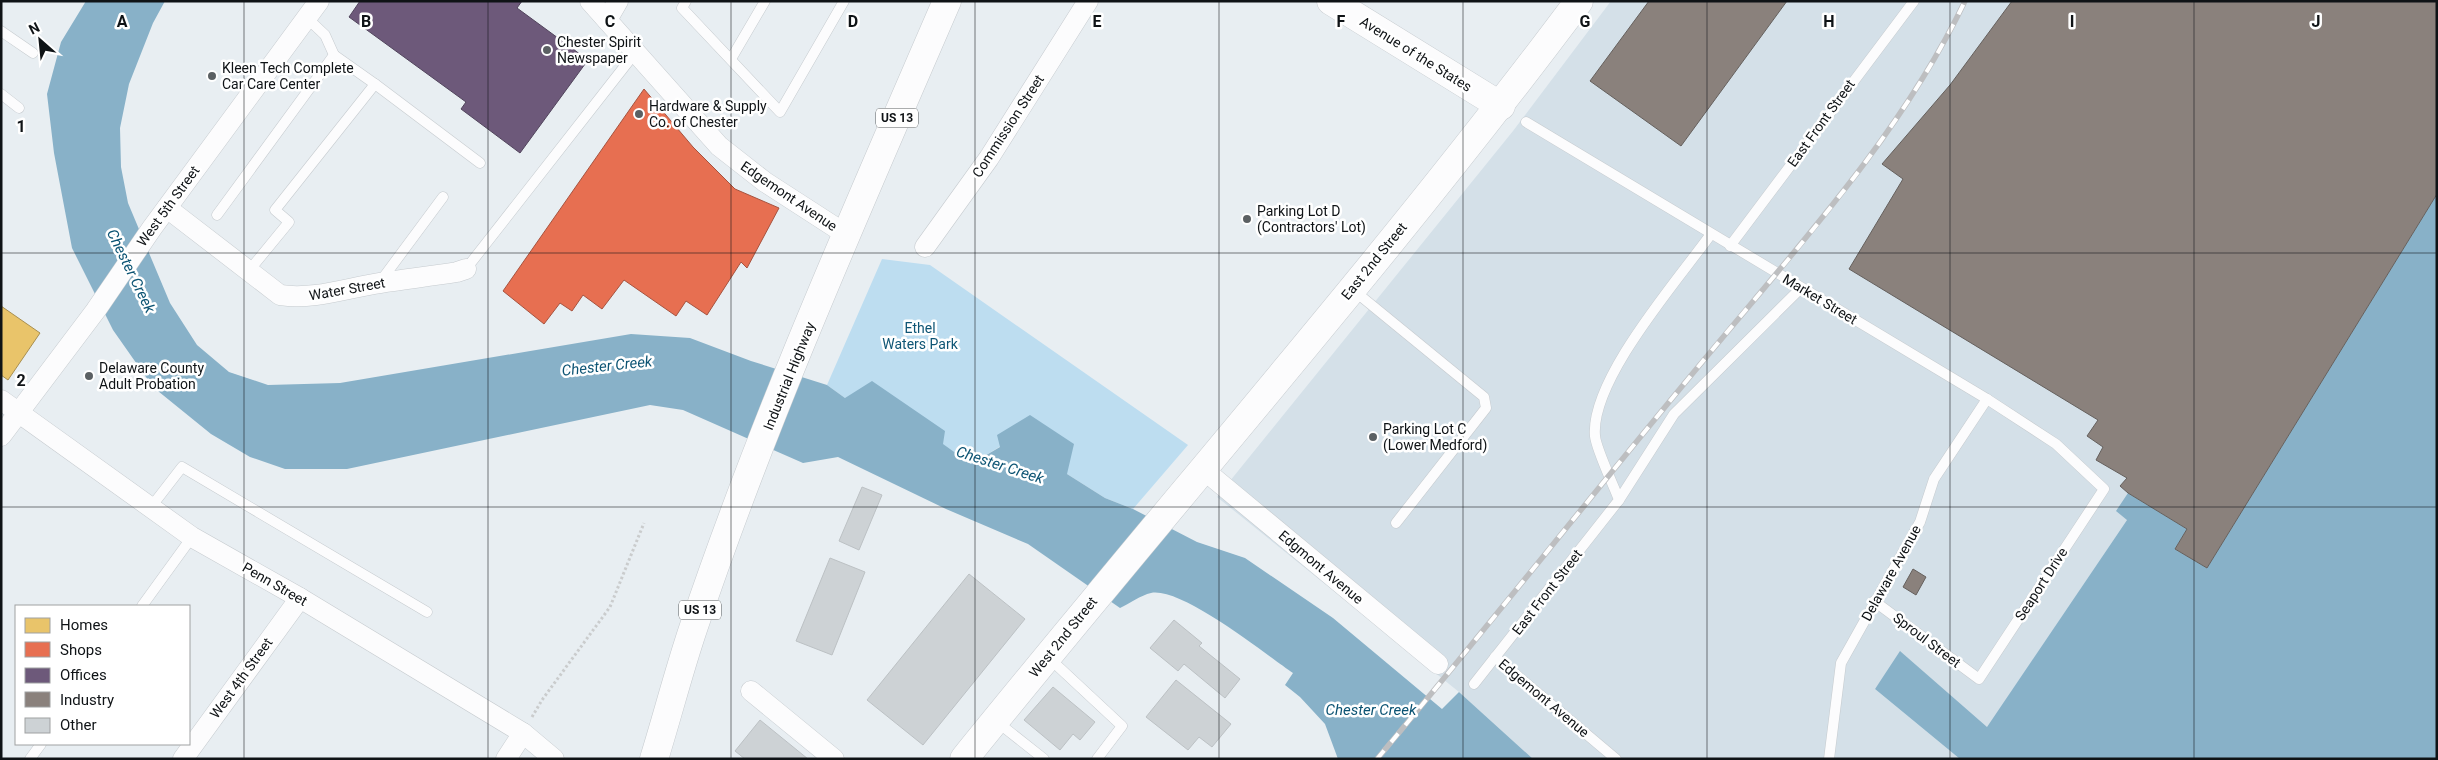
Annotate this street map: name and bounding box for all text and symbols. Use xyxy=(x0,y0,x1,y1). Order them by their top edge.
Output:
text: A xyxy=(117,12,128,31)
text: B xyxy=(361,12,371,31)
text: C xyxy=(605,12,615,31)
text: D xyxy=(848,12,858,31)
text: E xyxy=(1093,12,1102,31)
text: F xyxy=(1337,12,1346,31)
text: G xyxy=(1580,12,1591,31)
text: H xyxy=(1823,12,1835,31)
text: I xyxy=(2070,12,2074,31)
text: J xyxy=(2312,12,2320,31)
street label: Avenue of the States xyxy=(1357,13,1475,95)
north arrow xyxy=(15,15,65,65)
text: N xyxy=(26,19,42,38)
place label: Chester Spirit Newspaper xyxy=(557,34,641,66)
marker: Chester Spirit Newspaper xyxy=(541,44,553,56)
place label: Kleen Tech Complete Car Care Center xyxy=(222,60,354,92)
marker: Kleen Tech Complete Car Care Center xyxy=(206,70,218,82)
street label: Commission Street xyxy=(969,71,1047,180)
street label: East Front Street xyxy=(1784,76,1858,170)
place label: Hardware & Supply Co. of Chester xyxy=(649,98,767,130)
marker: Hardware & Supply Co. of Chester xyxy=(633,108,645,120)
road number: US 13 xyxy=(876,109,918,128)
text: 1 xyxy=(16,117,26,136)
street label: Edgemont Avenue xyxy=(738,158,840,234)
street label: West 5th Street xyxy=(133,162,203,249)
place label: Parking Lot D (Contractors' Lot) xyxy=(1257,203,1366,236)
marker: Parking Lot D (Contractors' Lot) xyxy=(1241,213,1253,225)
street label: East 2nd Street xyxy=(1338,219,1410,303)
water label: Chester Creek xyxy=(103,226,159,316)
street label: Market Street xyxy=(1780,271,1860,328)
street label: Water Street xyxy=(308,274,387,304)
street label: Industrial Highway xyxy=(760,319,818,432)
park label: Ethel Waters Park xyxy=(882,320,959,352)
water label: Chester Creek xyxy=(561,352,654,380)
place label: Delaware County Adult Probation xyxy=(99,360,204,392)
marker: Delaware County Adult Probation xyxy=(83,370,95,382)
text: 2 xyxy=(16,371,26,390)
place label: Parking Lot C (Lower Medford) xyxy=(1383,421,1487,454)
marker: Parking Lot C (Lower Medford) xyxy=(1367,431,1379,443)
water label: Chester Creek xyxy=(954,442,1047,488)
street label: Delaware Avenue xyxy=(1858,522,1924,624)
street label: Edgmont Avenue xyxy=(1275,527,1367,607)
street label: Seaport Drive xyxy=(2011,545,2071,623)
street label: East Front Street xyxy=(1509,546,1585,638)
street label: Penn Street xyxy=(240,559,311,609)
street label: West 2nd Street xyxy=(1026,593,1101,680)
road number: US 13 xyxy=(679,600,721,620)
legend xyxy=(15,605,190,745)
street label: Sproul Street xyxy=(1890,609,1964,671)
text: Homes xyxy=(60,616,108,634)
street label: West 4th Street xyxy=(206,634,276,721)
text: Shops xyxy=(60,641,102,659)
street label: Edgemont Avenue xyxy=(1496,656,1592,740)
text: Offices xyxy=(60,666,107,684)
text: Industry xyxy=(60,691,114,709)
water label: Chester Creek xyxy=(1326,701,1417,719)
text: Other xyxy=(60,716,97,734)

